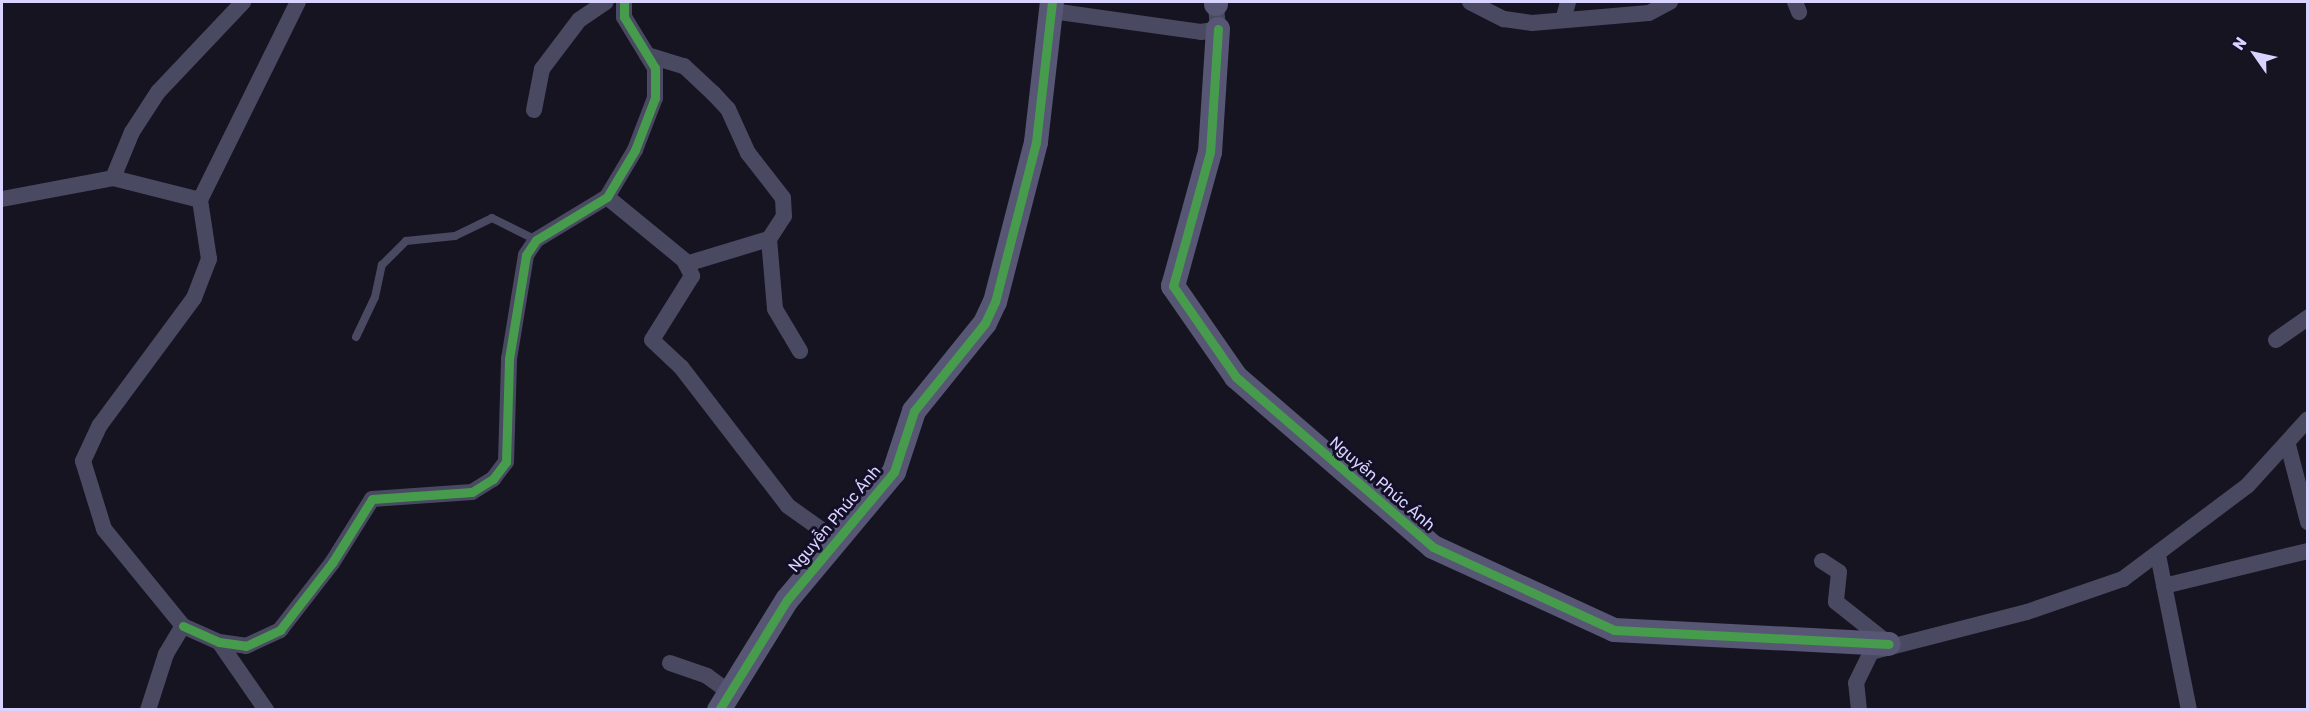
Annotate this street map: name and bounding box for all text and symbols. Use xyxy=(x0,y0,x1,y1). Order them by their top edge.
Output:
north arrow xyxy=(2225,24,2285,84)
text: N xyxy=(2229,34,2251,54)
street label: Nguyễn Phúc Ánh xyxy=(1325,433,1439,535)
street label: Nguyễn Phúc Ánh xyxy=(785,462,885,576)

